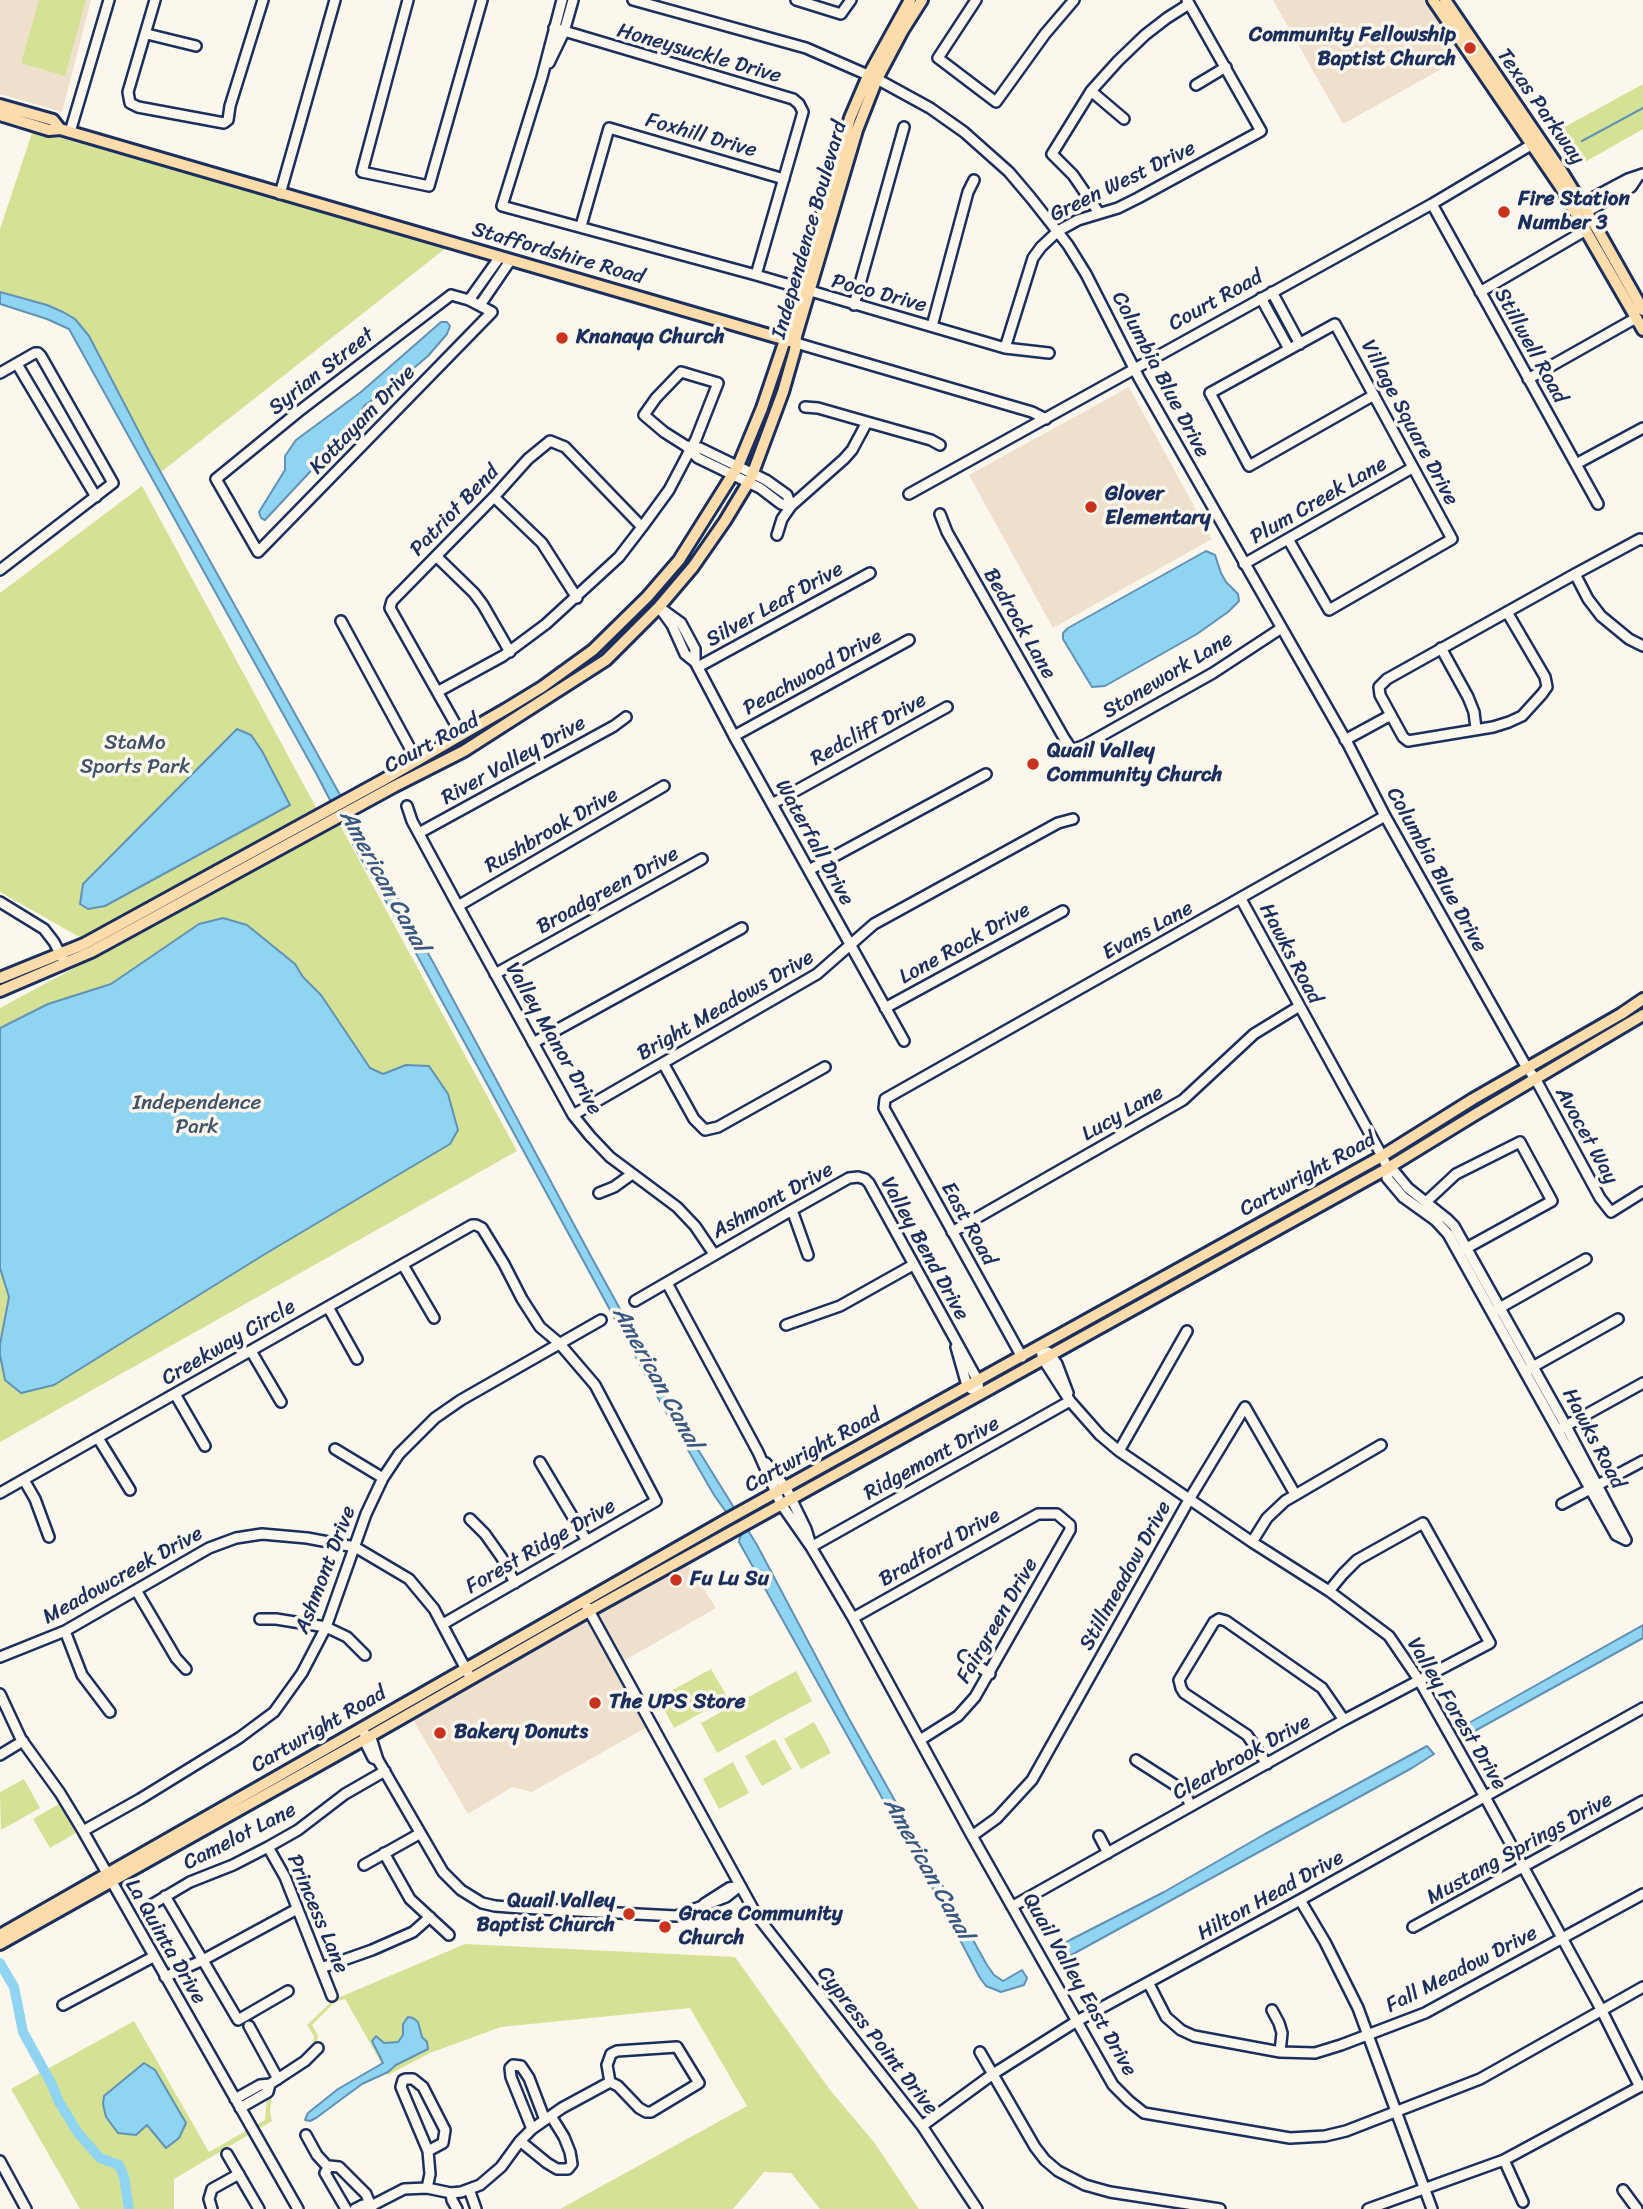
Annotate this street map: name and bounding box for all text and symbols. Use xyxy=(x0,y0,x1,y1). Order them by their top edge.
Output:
street label: Honeysuckle Drive xyxy=(614,18,784,90)
place label: Community Fellowship Baptist Church xyxy=(1249,23,1456,73)
marker: Community Fellowship Baptist Church xyxy=(1462,40,1478,56)
street label: Texas Parkway xyxy=(1491,44,1589,170)
street label: Foxhill Drive xyxy=(642,108,760,164)
street label: Independence Boulevard xyxy=(767,118,853,342)
street label: Green West Drive xyxy=(1046,136,1200,228)
place label: Fire Station Number 3 xyxy=(1518,187,1630,237)
marker: Fire Station Number 3 xyxy=(1496,204,1512,220)
street label: Staffordshire Road xyxy=(469,217,647,291)
street label: Court Road xyxy=(1165,265,1267,337)
street label: Poco Drive xyxy=(829,269,929,319)
street label: Stillwell Road xyxy=(1488,284,1572,408)
street label: Columbia Blue Drive xyxy=(1106,288,1214,462)
street label: Syrian Street xyxy=(264,323,380,421)
place label: Knanaya Church xyxy=(576,325,725,351)
marker: Knanaya Church xyxy=(554,330,570,346)
street label: Village Square Drive xyxy=(1355,336,1463,510)
street label: Kottayam Drive xyxy=(305,360,421,480)
street label: Plum Creek Lane xyxy=(1246,452,1392,550)
street label: Patriot Bend xyxy=(405,460,505,562)
place label: Glover Elementary xyxy=(1105,482,1211,532)
marker: Glover Elementary xyxy=(1083,499,1099,515)
street label: Silver Leaf Drive xyxy=(702,557,848,653)
street label: Bedrock Lane xyxy=(977,564,1061,684)
street label: Peachwood Drive xyxy=(739,624,887,722)
street label: Stonework Lane xyxy=(1098,627,1238,725)
street label: Redcliff Drive xyxy=(807,688,931,772)
street label: Court Road xyxy=(380,709,484,779)
street label: River Valley Drive xyxy=(437,711,591,811)
park label: StaMo Sports Park xyxy=(80,731,190,781)
place label: Quail Valley Community Church xyxy=(1047,739,1222,789)
marker: Quail Valley Community Church xyxy=(1025,756,1041,772)
street label: Waterfall Drive xyxy=(769,776,859,910)
street label: Rushbrook Drive xyxy=(481,783,623,879)
street label: Columbia Blue Drive xyxy=(1380,783,1492,957)
water label: American Canal xyxy=(333,805,433,957)
street label: Broadgreen Drive xyxy=(533,842,683,940)
street label: Evans Lane xyxy=(1098,896,1198,966)
street label: Lone Rock Drive xyxy=(895,898,1035,990)
street label: Hawks Road xyxy=(1253,899,1327,1009)
street label: Bright Meadows Drive xyxy=(633,945,819,1067)
street label: Valley Manor Drive xyxy=(499,958,607,1120)
street label: Lucy Lane xyxy=(1078,1081,1168,1147)
street label: Avocet Way xyxy=(1549,1083,1623,1189)
park label: Independence Park xyxy=(133,1091,261,1141)
street label: Cartwright Road xyxy=(1236,1127,1380,1223)
street label: Ashmont Drive xyxy=(708,1157,838,1245)
street label: Valley Bend Drive xyxy=(874,1173,974,1325)
street label: East Road xyxy=(935,1178,1001,1270)
street label: Creekway Circle xyxy=(157,1294,301,1392)
water label: American Canal xyxy=(606,1302,706,1454)
street label: Hawks Road xyxy=(1556,1384,1630,1494)
street label: Cartwright Road xyxy=(741,1403,885,1499)
street label: Ridgemont Drive xyxy=(860,1411,1004,1507)
street label: Forest Ridge Drive xyxy=(461,1494,621,1600)
street label: Stillmeadow Drive xyxy=(1075,1497,1177,1655)
street label: Ashmont Drive xyxy=(290,1503,362,1637)
street label: Bradford Drive xyxy=(875,1503,1005,1593)
street label: Meadowcreek Drive xyxy=(39,1522,207,1630)
street label: Fairgreen Drive xyxy=(952,1554,1044,1688)
place label: Fu Lu Su xyxy=(690,1567,769,1593)
marker: Fu Lu Su xyxy=(668,1572,684,1588)
street label: Valley Forest Drive xyxy=(1401,1633,1511,1795)
street label: Cartwright Road xyxy=(247,1681,391,1779)
place label: The UPS Store xyxy=(609,1690,746,1716)
marker: The UPS Store xyxy=(587,1695,603,1711)
street label: Clearbrook Drive xyxy=(1169,1710,1315,1806)
place label: Bakery Donuts xyxy=(454,1720,588,1746)
marker: Bakery Donuts xyxy=(432,1725,448,1741)
street label: Mustang Springs Drive xyxy=(1423,1787,1617,1911)
water label: American Canal xyxy=(877,1793,977,1945)
street label: Camelot Lane xyxy=(179,1798,301,1876)
street label: Hilton Head Drive xyxy=(1193,1845,1349,1947)
street label: Princess Lane xyxy=(281,1851,353,1977)
street label: La Quinta Drive xyxy=(119,1875,211,2009)
place label: Quail Valley Baptist Church xyxy=(476,1889,615,1939)
street label: Quail Valley East Drive xyxy=(1016,1889,1142,2081)
place label: Grace Community Church xyxy=(679,1902,843,1952)
marker: Quail Valley Baptist Church xyxy=(621,1906,637,1922)
marker: Grace Community Church xyxy=(657,1919,673,1935)
street label: Fall Meadow Drive xyxy=(1382,1921,1542,2019)
street label: Cypress Point Drive xyxy=(811,1962,943,2120)

